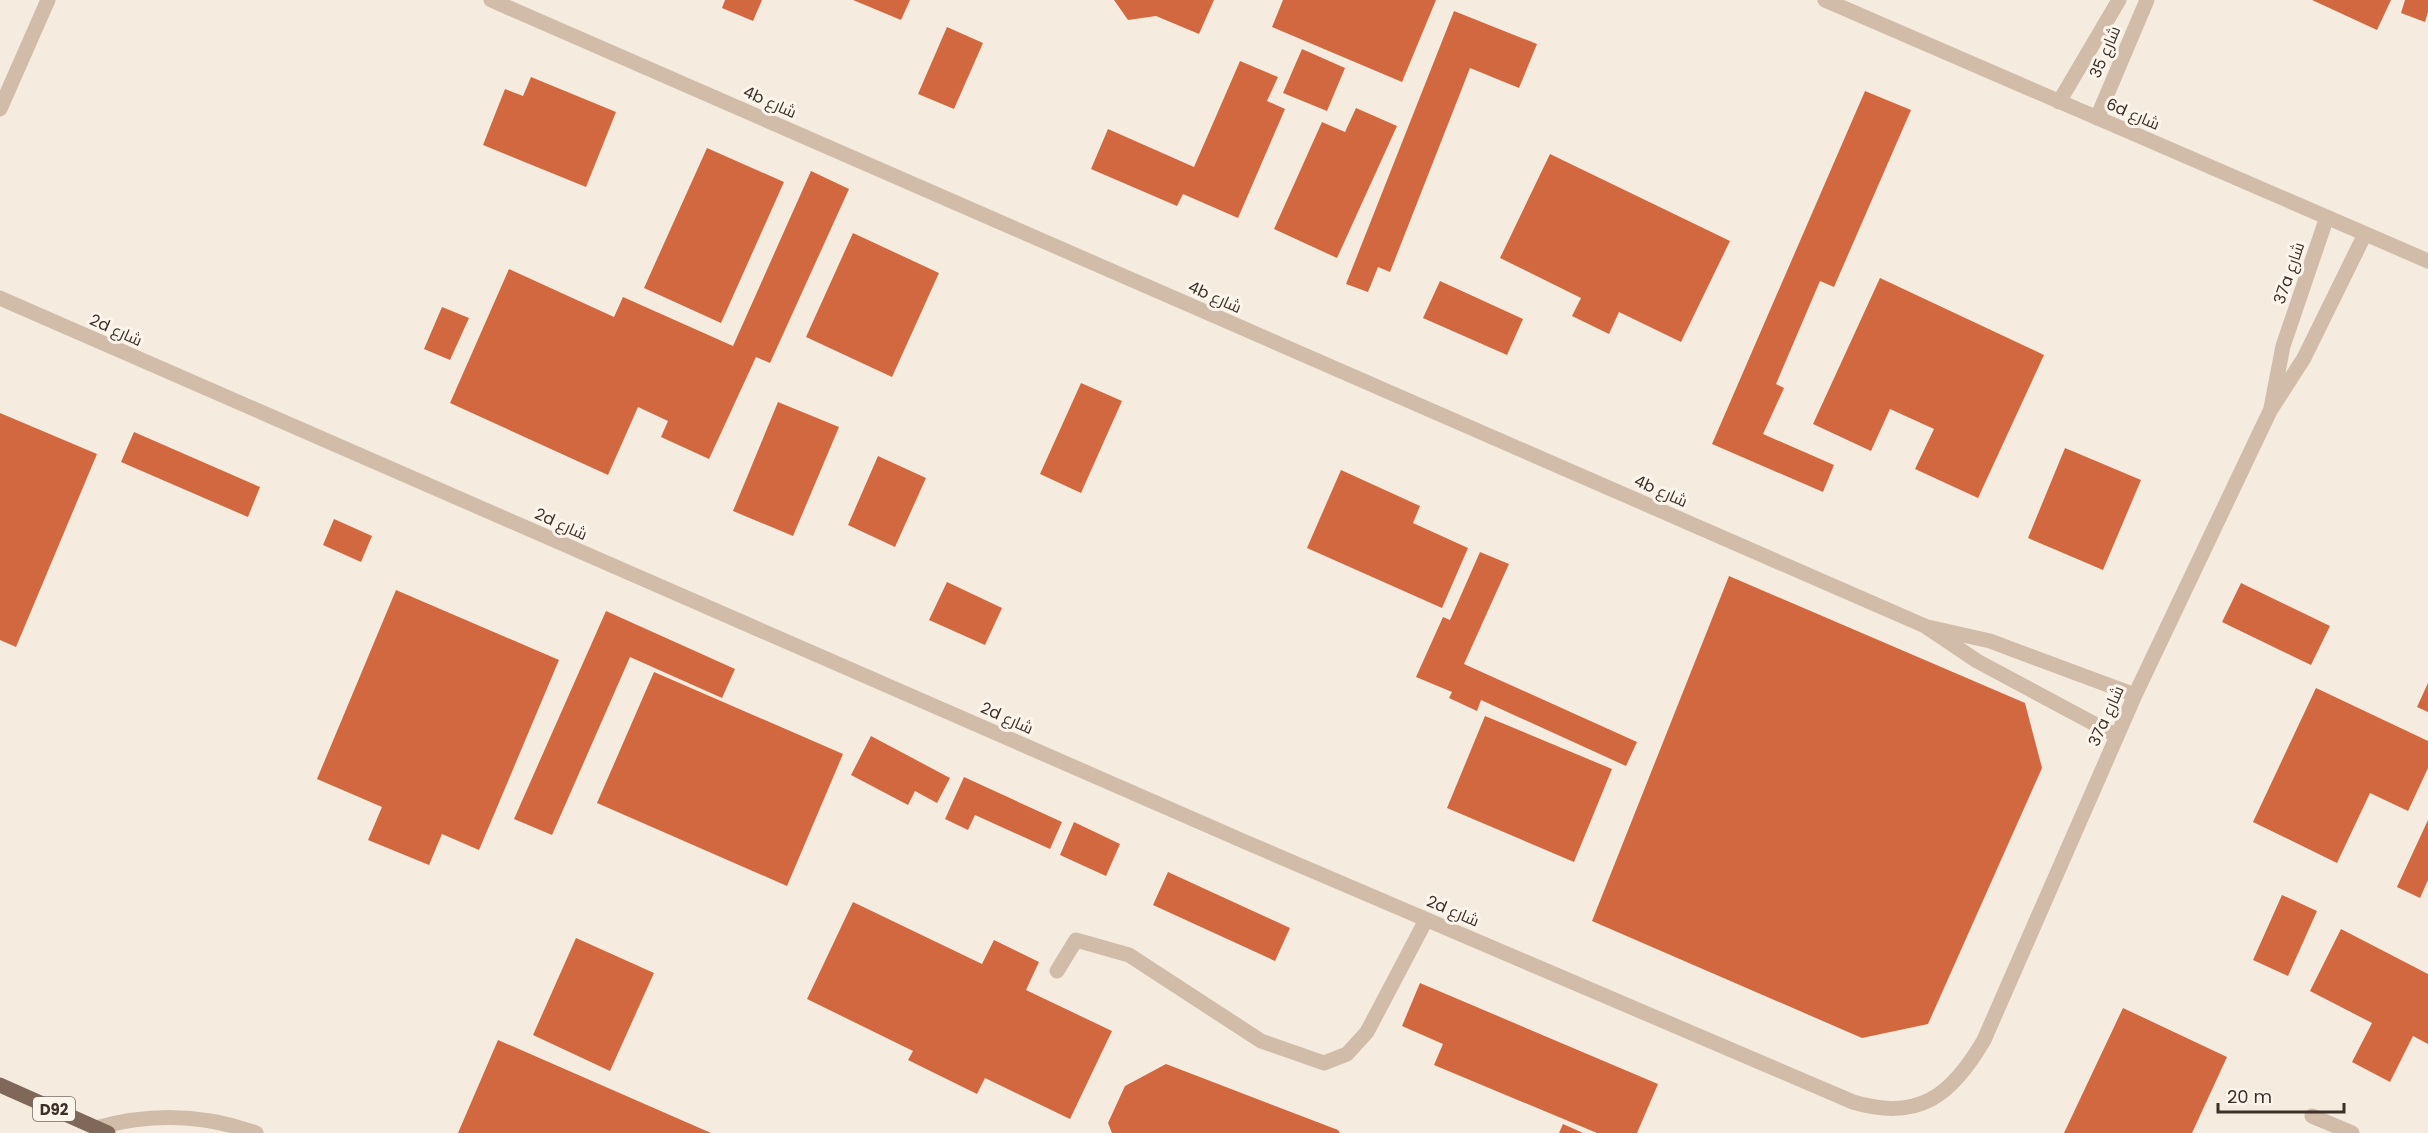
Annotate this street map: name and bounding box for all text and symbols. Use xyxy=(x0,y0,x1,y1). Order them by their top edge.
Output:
street label: شارع 35 xyxy=(2084,22,2126,82)
street label: 4b شارع xyxy=(740,80,800,124)
street label: 6d شارع xyxy=(2103,92,2163,136)
street label: 37a شارع xyxy=(2268,239,2310,307)
street label: 4b شارع xyxy=(1185,275,1245,319)
street label: 2d شارع xyxy=(86,308,146,352)
street label: 4b شارع xyxy=(1631,469,1691,513)
street label: 2d شارع xyxy=(531,502,591,546)
street label: 37a شارع xyxy=(2082,682,2130,750)
street label: 2d شارع xyxy=(977,696,1037,740)
street label: 2d شارع xyxy=(1423,890,1483,932)
scale bar xyxy=(2218,1076,2344,1114)
text: 20 m xyxy=(2227,1084,2272,1109)
road number: D92 xyxy=(33,1097,75,1121)

